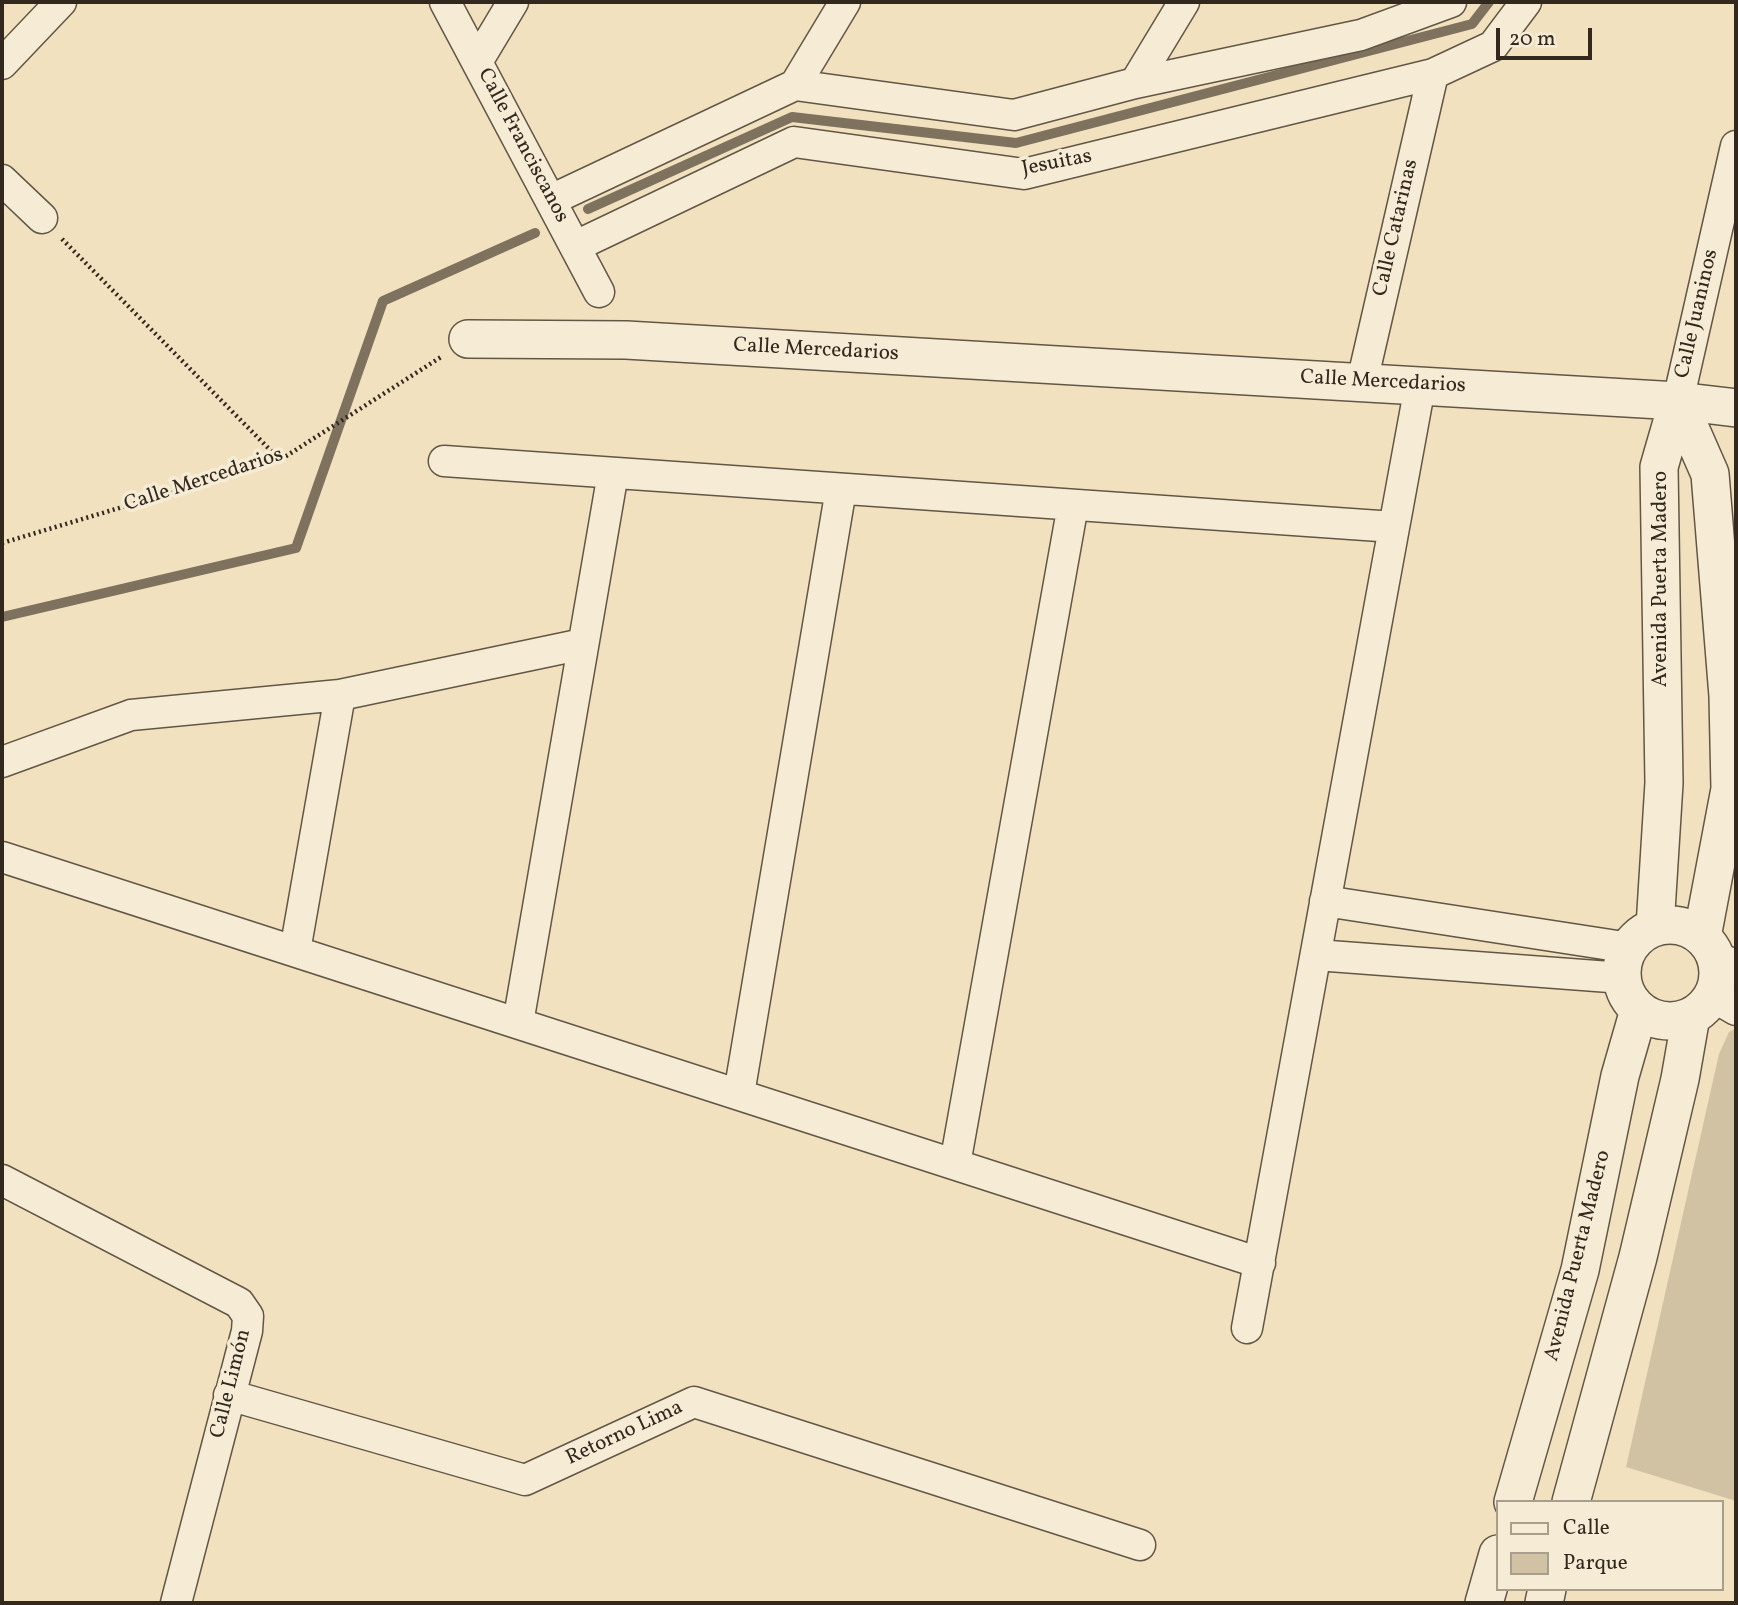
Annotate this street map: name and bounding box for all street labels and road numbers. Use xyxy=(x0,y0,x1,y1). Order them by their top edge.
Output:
street label: Calle Franciscanos xyxy=(471,65,573,227)
street label: Jesuitas xyxy=(1020,145,1094,183)
street label: Calle Catarinas xyxy=(1369,157,1425,299)
street label: Calle Juaninos xyxy=(1671,247,1725,381)
street label: Calle Mercedarios xyxy=(733,334,899,368)
street label: Calle Mercedarios xyxy=(1300,366,1466,400)
street label: Calle Mercedarios xyxy=(121,443,287,519)
street label: Avenida Puerta Madero xyxy=(1649,471,1675,687)
street label: Avenida Puerta Madero xyxy=(1541,1148,1617,1364)
street label: Calle Limón xyxy=(206,1327,258,1441)
street label: Retorno Lima xyxy=(563,1396,687,1472)

